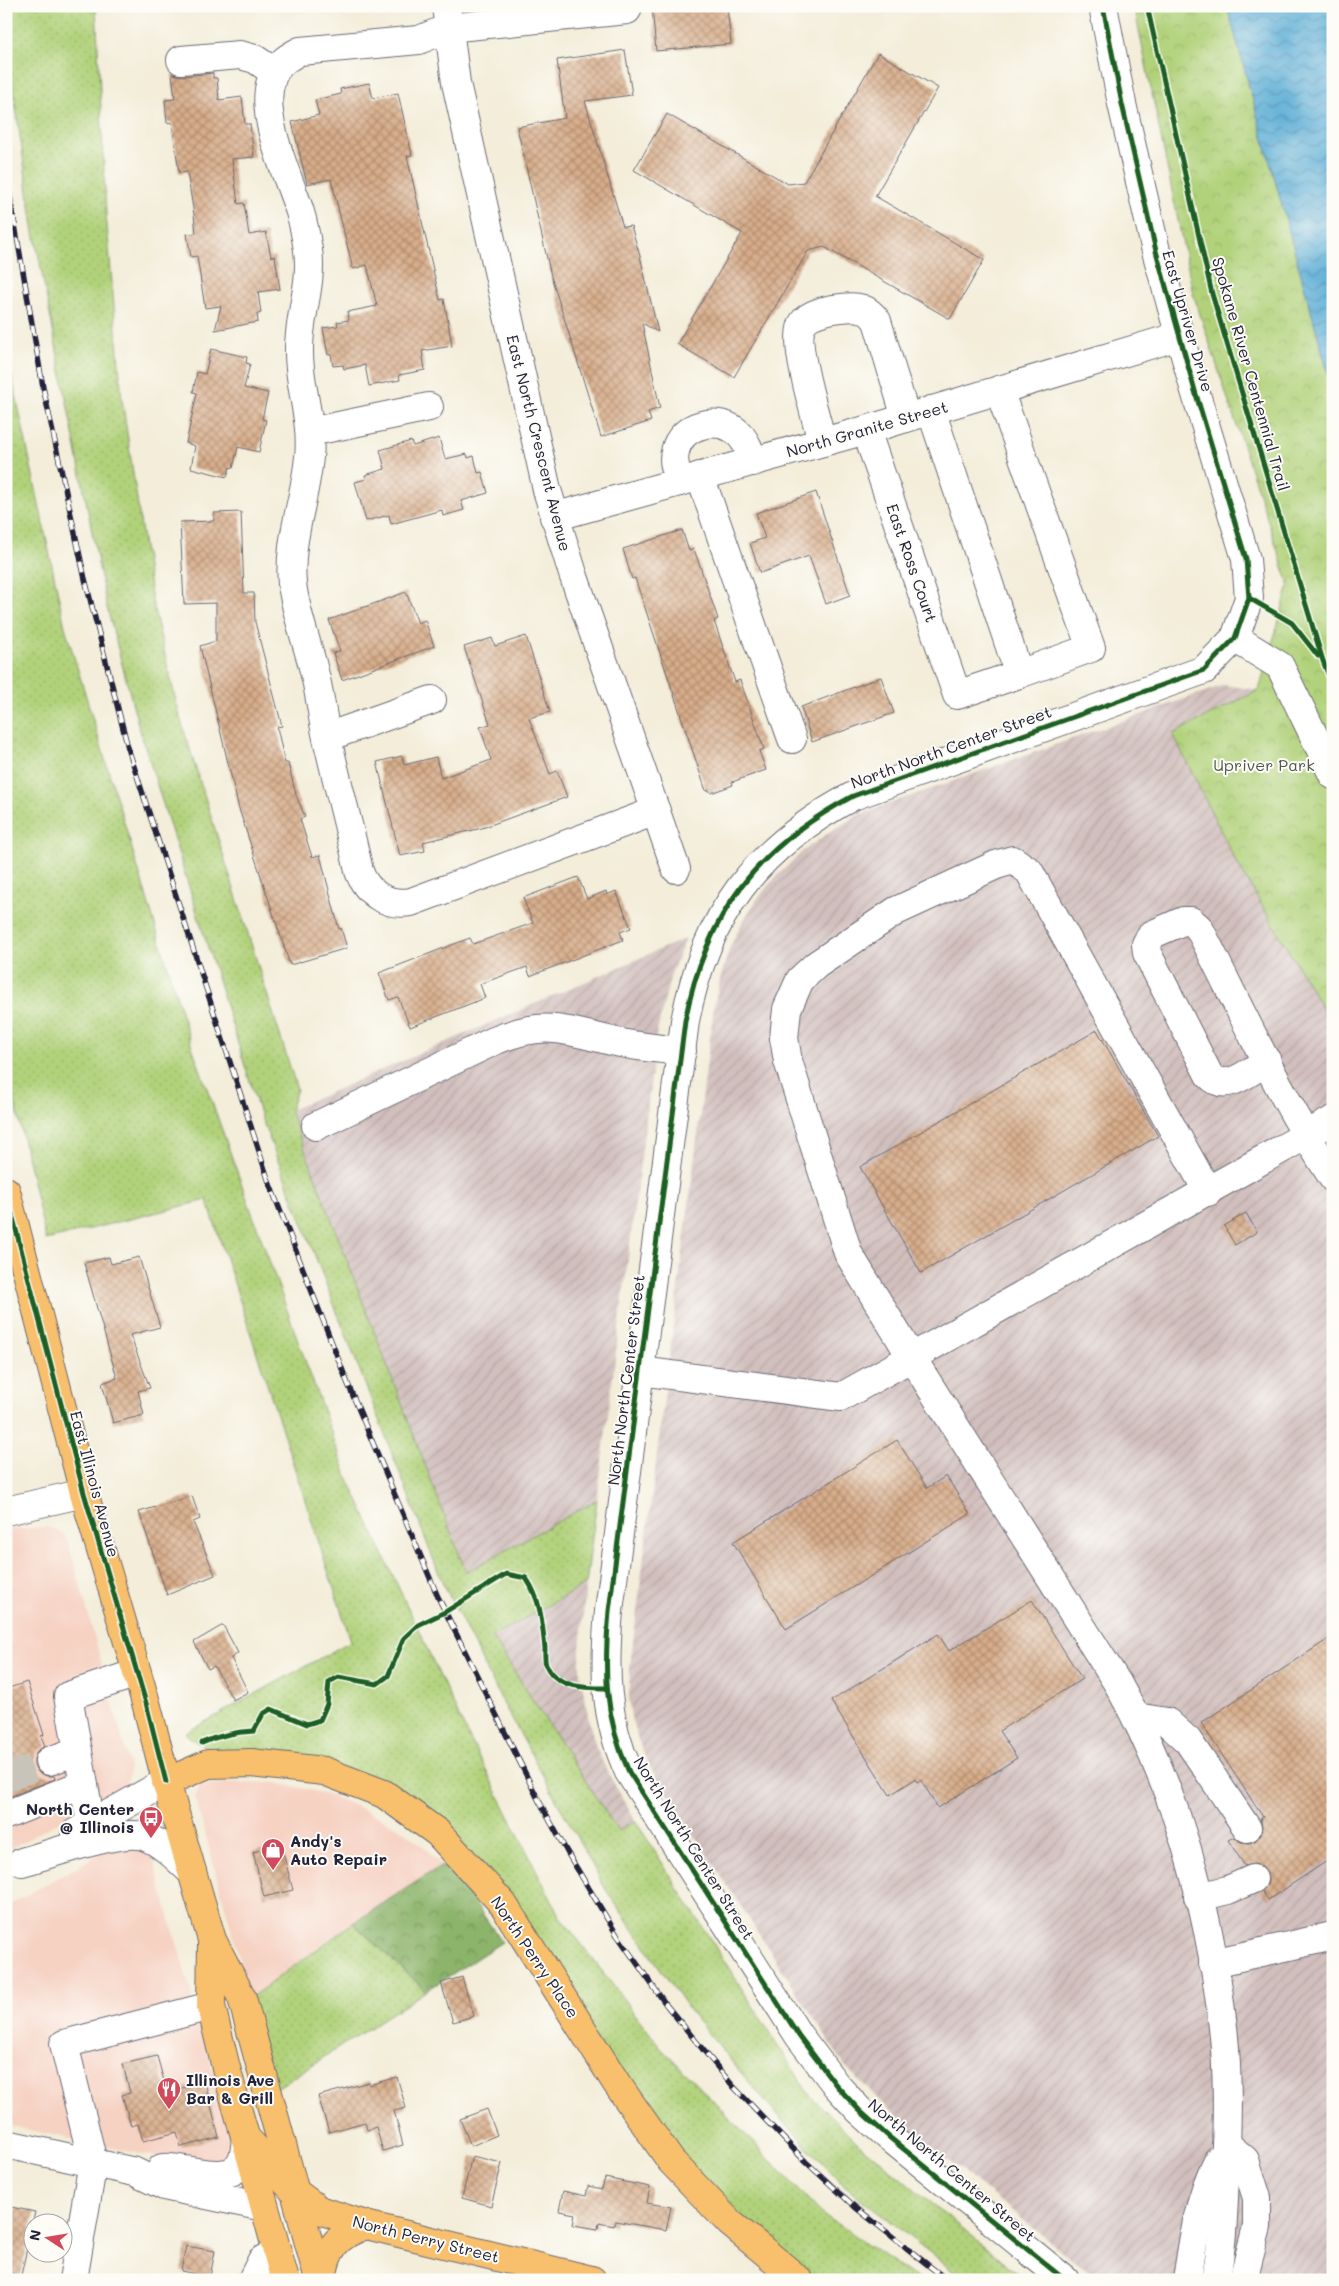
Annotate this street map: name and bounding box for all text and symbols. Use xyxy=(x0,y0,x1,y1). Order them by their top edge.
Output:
street label: East Upriver Drive xyxy=(1158,248,1219,394)
street label: Spokane River Centennial Trail xyxy=(1208,255,1295,493)
street label: East North Crescent Avenue xyxy=(502,332,577,553)
street label: North Granite Street xyxy=(784,395,950,462)
street label: East Ross Court xyxy=(882,501,943,625)
street label: North North Center Street xyxy=(848,700,1054,793)
park label: Upriver Park xyxy=(1213,754,1315,775)
street label: North North Center Street xyxy=(602,1273,649,1487)
street label: East Illinois Avenue xyxy=(66,1408,125,1559)
street label: North North Center Street xyxy=(629,1752,760,1943)
place label: North Center @ Illinois xyxy=(26,1798,134,1837)
bus stop icon: North Center @ Illinois xyxy=(138,1805,164,1839)
place label: Andy's Auto Repair xyxy=(290,1830,387,1869)
shop icon: Andy's Auto Repair xyxy=(260,1837,286,1871)
street label: North Perry Place xyxy=(487,1892,584,2022)
place label: Illinois Ave Bar & Grill xyxy=(186,2069,274,2108)
restaurant icon: Illinois Ave Bar & Grill xyxy=(156,2076,182,2110)
street label: North North Center Street xyxy=(864,2093,1040,2246)
street label: North Perry Street xyxy=(350,2210,502,2267)
north arrow xyxy=(22,2214,72,2264)
text: N xyxy=(24,2228,45,2242)

